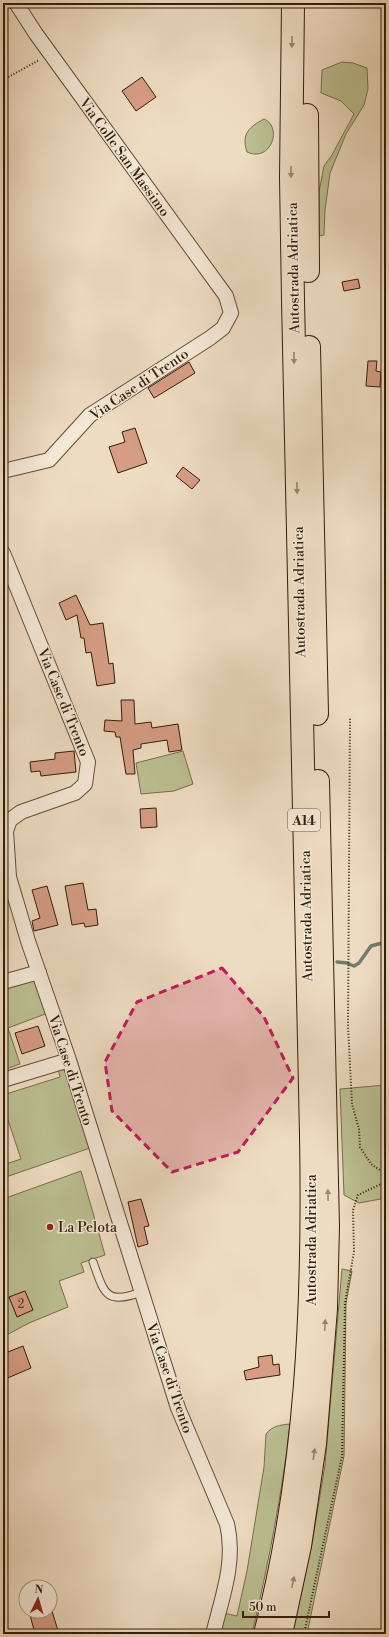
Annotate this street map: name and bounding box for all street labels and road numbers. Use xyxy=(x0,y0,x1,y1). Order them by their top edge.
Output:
street label: Via Colle San Massimo xyxy=(74,94,173,221)
street label: Autostrada Adriatica xyxy=(284,201,304,335)
street label: Via Case di Trento xyxy=(86,345,192,425)
street label: Autostrada Adriatica xyxy=(290,525,310,659)
street label: Via Case di Trento xyxy=(33,645,93,759)
road number: A14 xyxy=(288,809,320,831)
street label: Autostrada Adriatica xyxy=(297,849,317,983)
street label: Via Case di Trento xyxy=(43,1012,96,1128)
street label: Autostrada Adriatica xyxy=(303,1173,321,1307)
street label: Via Case di Trento xyxy=(141,1320,196,1436)

